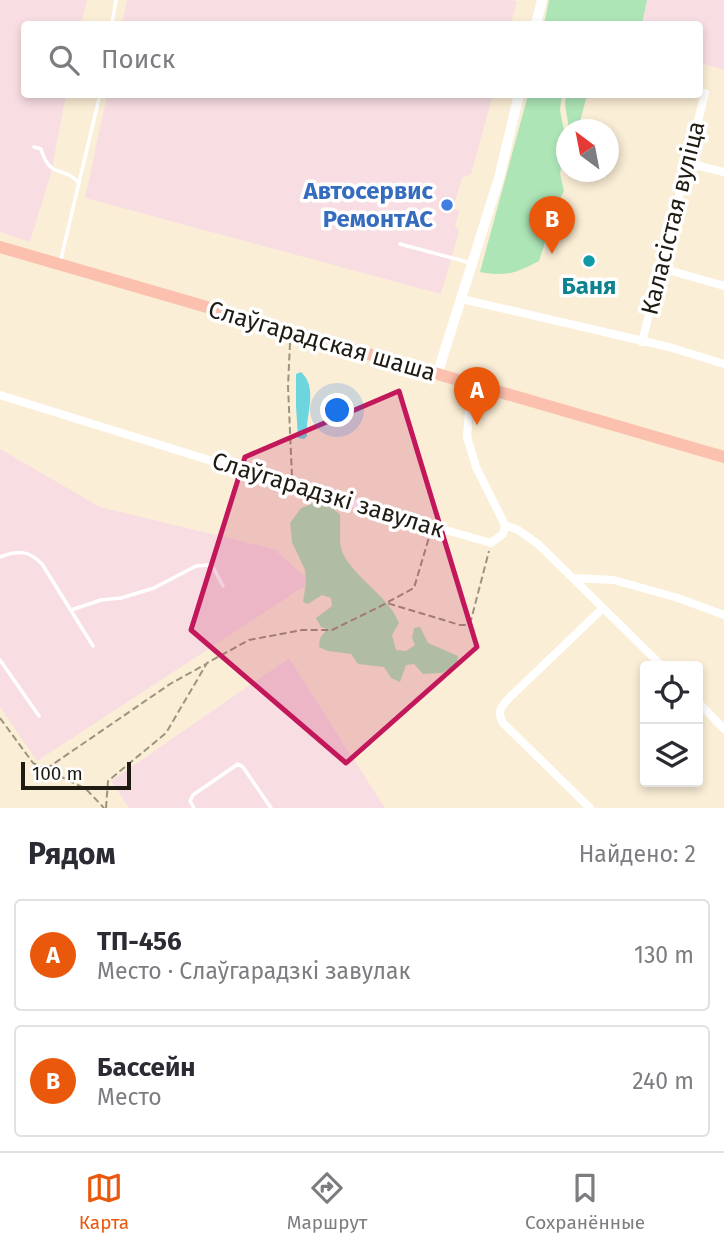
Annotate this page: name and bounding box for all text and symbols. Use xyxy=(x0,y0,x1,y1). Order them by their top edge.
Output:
search box xyxy=(21,21,703,98)
icon: search xyxy=(45,41,83,79)
text: Поиск xyxy=(101,44,175,75)
street label: Каласістая вуліца xyxy=(635,118,711,318)
north arrow xyxy=(556,119,619,182)
place label: Автосервис РемонтАС xyxy=(303,177,433,233)
pin: B xyxy=(529,196,575,254)
marker: Автосервис РемонтАС xyxy=(439,197,455,213)
marker: Баня xyxy=(581,253,597,269)
place label: Баня xyxy=(562,272,616,300)
street label: Слаўгарадская шаша xyxy=(205,295,439,387)
pin: A xyxy=(454,367,500,425)
your location xyxy=(320,393,354,427)
street label: Слаўгарадзкі завулак xyxy=(209,446,448,544)
map controls xyxy=(640,661,703,787)
button: locate xyxy=(640,661,703,724)
button: layers xyxy=(640,724,703,787)
scale bar xyxy=(21,759,131,791)
text: 100 m xyxy=(32,762,83,785)
text: Рядом xyxy=(28,836,116,872)
text: Найдено: 2 xyxy=(579,840,696,868)
text: ТП-456 xyxy=(97,926,182,957)
text: A xyxy=(46,941,60,969)
text: 130 m xyxy=(634,941,694,969)
text: Место · Слаўгарадзкі завулак xyxy=(97,957,410,985)
text: Бассейн xyxy=(97,1052,196,1083)
text: B xyxy=(46,1067,60,1095)
text: 240 m xyxy=(632,1067,694,1095)
text: Место xyxy=(97,1083,162,1111)
tab: Карта xyxy=(79,1169,129,1234)
tab: Маршрут xyxy=(287,1169,367,1234)
tab: Сохранённые xyxy=(525,1169,645,1234)

